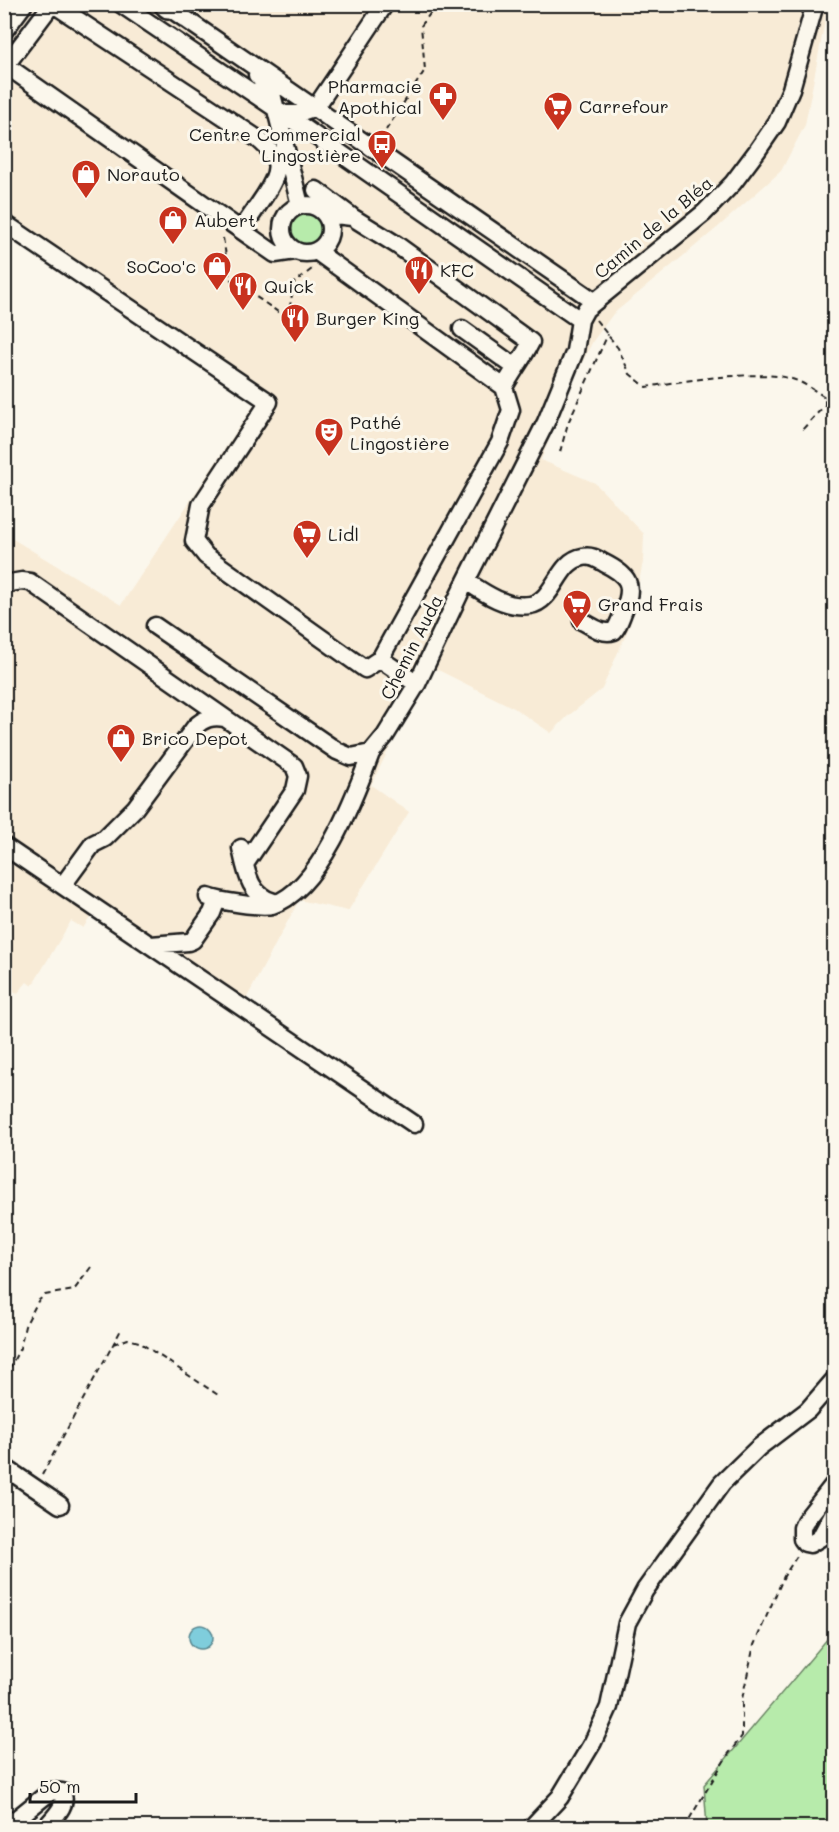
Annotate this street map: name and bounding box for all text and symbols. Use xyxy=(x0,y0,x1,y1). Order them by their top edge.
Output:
place label: Pharmacie Apothical xyxy=(328,74,422,119)
pharmacy icon: Pharmacie Apothical xyxy=(427,80,459,122)
supermarket icon: Carrefour xyxy=(542,90,574,132)
place label: Carrefour xyxy=(579,94,669,118)
place label: Centre Commercial Lingostière xyxy=(189,122,361,167)
bus stop icon: Centre Commercial Lingostière xyxy=(366,128,398,170)
shop icon: Norauto xyxy=(70,158,102,200)
place label: Norauto xyxy=(107,162,180,186)
street label: Camin de la Bléa xyxy=(589,170,717,284)
shop icon: Aubert xyxy=(157,204,189,246)
place label: Aubert xyxy=(194,208,256,232)
shop icon: SoCoo'c xyxy=(201,250,233,292)
place label: SoCoo'c xyxy=(126,254,196,278)
restaurant icon: KFC xyxy=(403,254,435,296)
place label: KFC xyxy=(440,258,474,282)
restaurant icon: Quick xyxy=(227,270,259,312)
place label: Quick xyxy=(264,274,314,298)
restaurant icon: Burger King xyxy=(279,302,311,344)
place label: Burger King xyxy=(316,306,419,330)
place label: Pathé Lingostière xyxy=(350,410,450,455)
theatre icon: Pathé Lingostière xyxy=(313,416,345,458)
supermarket icon: Lidl xyxy=(291,518,323,560)
place label: Lidl xyxy=(328,522,359,546)
supermarket icon: Grand Frais xyxy=(561,588,593,630)
street label: Chemin Auda xyxy=(374,590,448,704)
place label: Grand Frais xyxy=(598,592,703,616)
shop icon: Brico Depot xyxy=(105,722,137,764)
place label: Brico Depot xyxy=(142,726,248,750)
scale bar xyxy=(30,1766,136,1804)
text: 50 m xyxy=(39,1774,81,1798)

